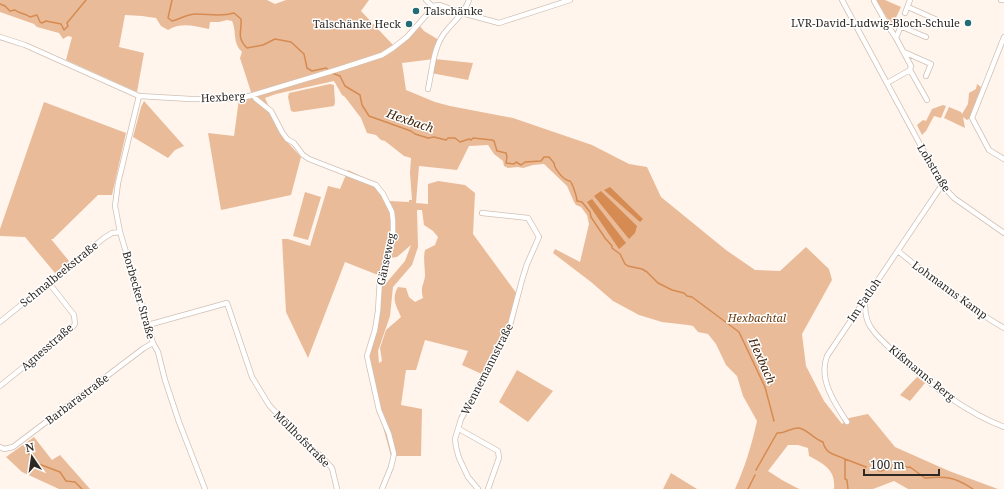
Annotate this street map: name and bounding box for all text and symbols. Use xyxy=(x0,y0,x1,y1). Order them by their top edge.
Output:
place label: Talschänke xyxy=(424,3,483,18)
marker: Talschänke xyxy=(411,6,421,16)
place label: LVR-David-Ludwig-Bloch-Schule xyxy=(791,15,960,30)
place label: Talschänke Heck xyxy=(313,16,402,31)
marker: LVR-David-Ludwig-Bloch-Schule xyxy=(963,18,973,28)
marker: Talschänke Heck xyxy=(404,19,414,29)
street label: Hexberg xyxy=(200,88,246,105)
water label: Hexbach xyxy=(383,104,436,136)
street label: Lohstraße xyxy=(914,141,955,194)
street label: Gänseweg xyxy=(373,231,398,287)
street label: Schmalbeekstraße xyxy=(17,237,101,310)
street label: Borbecker Straße xyxy=(120,249,159,341)
street label: Lohmanns Kamp xyxy=(910,257,991,322)
street label: Im Fatloh xyxy=(843,275,884,325)
park label: Hexbachtal xyxy=(727,310,787,325)
street label: Agnesstraße xyxy=(17,320,76,373)
street label: Wennemannstraße xyxy=(457,320,516,417)
water label: Hexbach xyxy=(744,334,780,387)
street label: Kißmanns Berg xyxy=(886,341,959,404)
street label: Barbarastraße xyxy=(42,370,112,427)
street label: Möllhofstraße xyxy=(271,407,334,470)
north arrow xyxy=(12,437,52,477)
text: N xyxy=(24,438,36,455)
scale bar xyxy=(864,451,939,477)
text: 100 m xyxy=(870,456,905,473)

